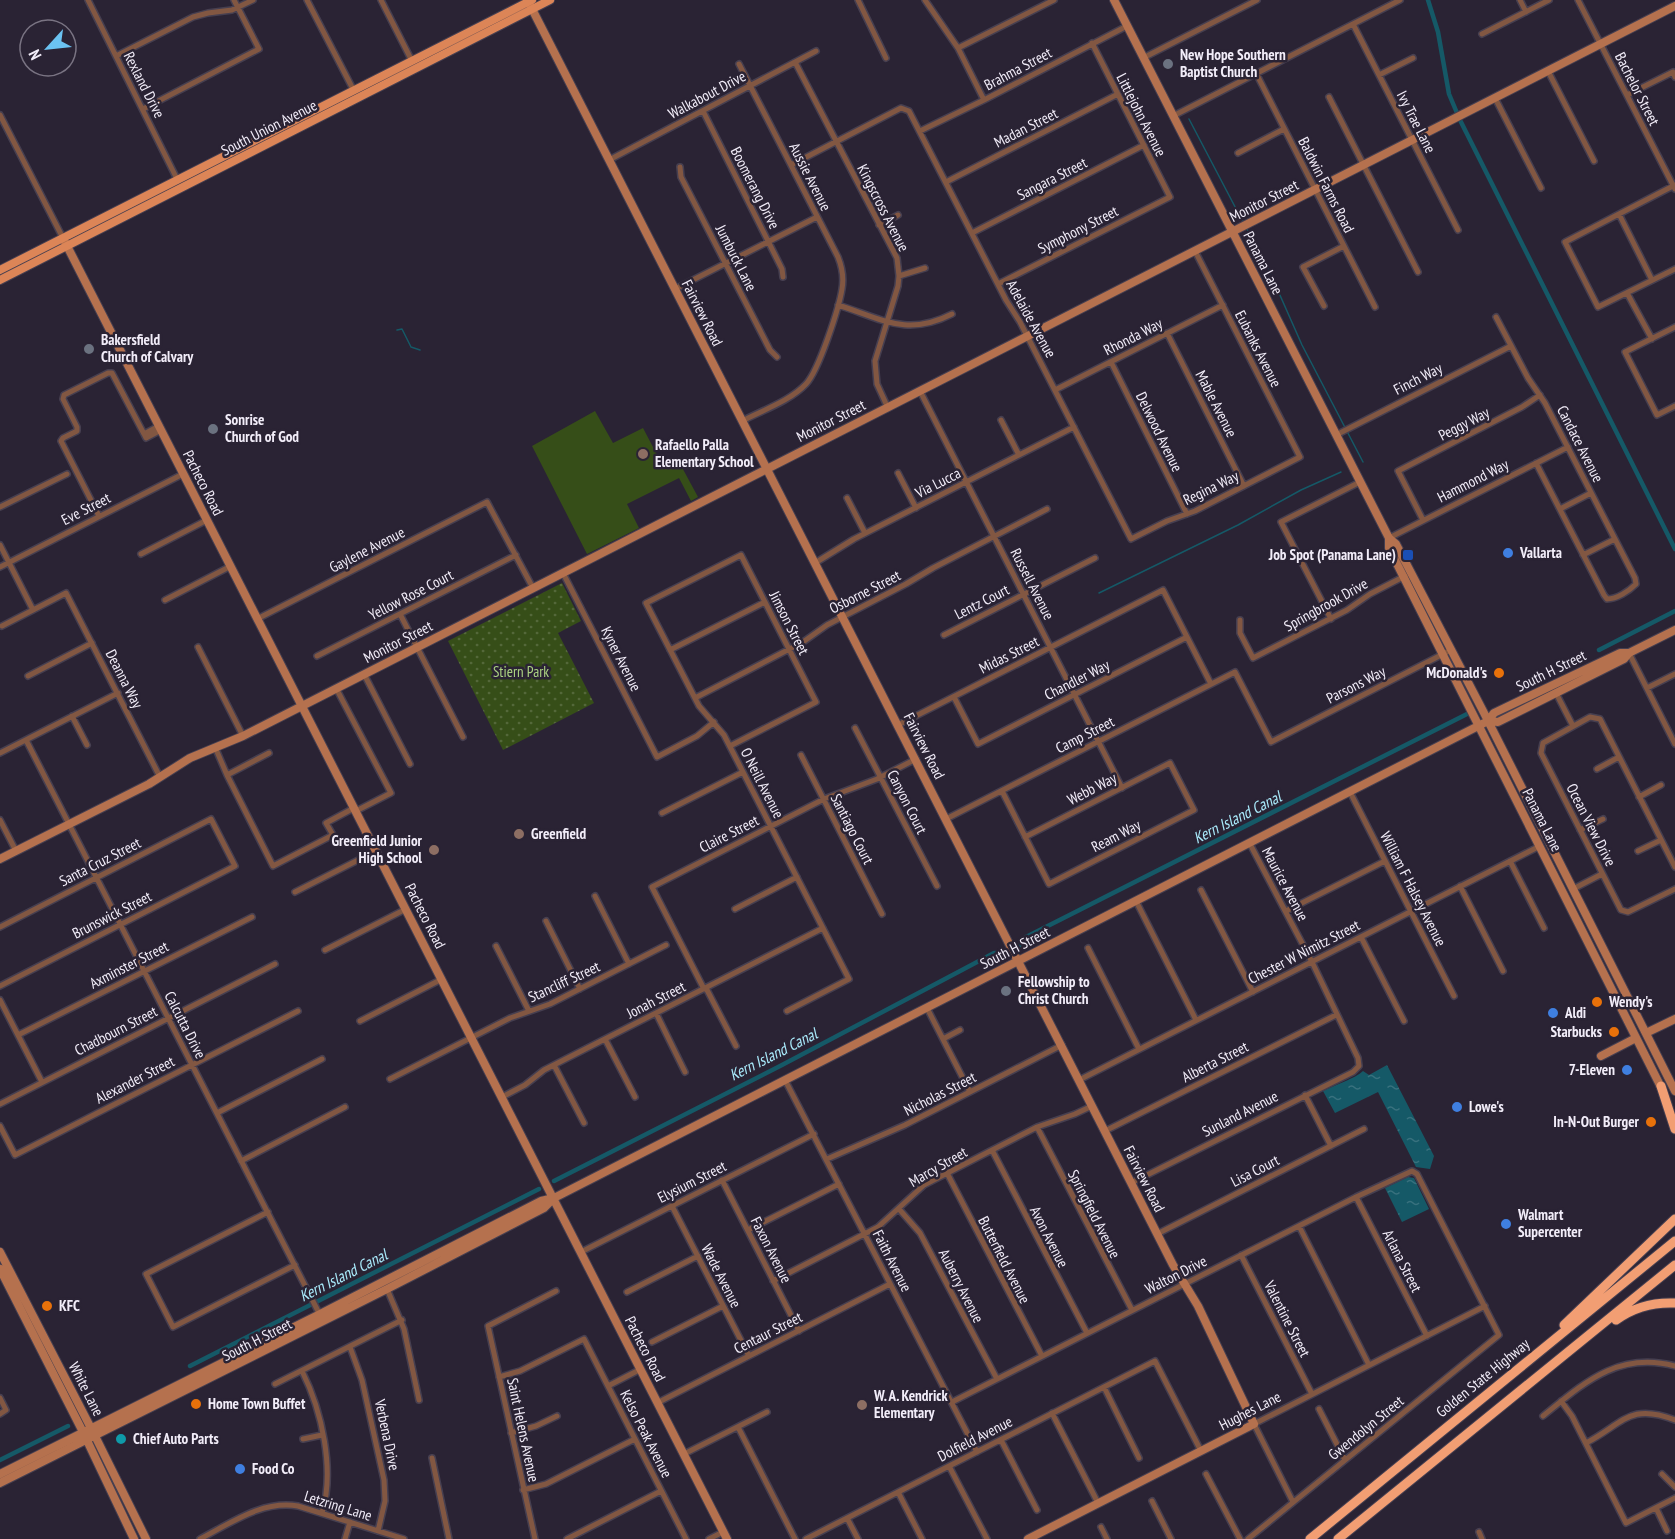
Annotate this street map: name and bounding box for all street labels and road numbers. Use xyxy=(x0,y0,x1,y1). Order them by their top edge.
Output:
street label: Brahma Street xyxy=(981,43,1055,94)
street label: Rexland Drive xyxy=(120,49,169,121)
street label: Bachelor Street xyxy=(1611,49,1664,129)
street label: Walkabout Drive xyxy=(665,66,749,123)
street label: Littlejohn Avenue xyxy=(1112,70,1171,160)
street label: Ivy Trae Lane xyxy=(1393,88,1440,156)
street label: South Union Avenue xyxy=(218,95,320,160)
street label: Madan Street xyxy=(991,103,1061,152)
street label: Baldwin Farms Road xyxy=(1294,134,1359,236)
street label: Aussie Avenue xyxy=(785,140,836,214)
street label: Boomerang Drive xyxy=(727,144,784,232)
street label: Sangara Street xyxy=(1014,153,1090,204)
street label: Kingscross Avenue xyxy=(853,161,914,255)
street label: Monitor Street xyxy=(1226,175,1301,226)
street label: Symphony Street xyxy=(1034,201,1121,258)
street label: Jumbuck Lane xyxy=(711,221,761,294)
street label: Panama Lane xyxy=(1239,228,1288,298)
street label: Fairview Road xyxy=(678,276,727,349)
street label: Adelaide Avenue xyxy=(1002,277,1061,361)
street label: Eubanks Avenue xyxy=(1231,307,1286,390)
street label: Rhonda Way xyxy=(1100,314,1166,359)
street label: Finch Way xyxy=(1390,358,1446,399)
street label: Mable Avenue xyxy=(1192,367,1241,440)
street label: Delwood Avenue xyxy=(1132,389,1187,475)
street label: Monitor Street xyxy=(793,395,868,446)
street label: Candace Avenue xyxy=(1553,402,1608,485)
street label: Peggy Way xyxy=(1435,403,1493,444)
street label: Pacheco Road xyxy=(179,447,228,519)
street label: Hammond Way xyxy=(1434,454,1512,507)
street label: Via Lucca xyxy=(911,463,964,502)
street label: Regina Way xyxy=(1180,466,1242,509)
street label: Eve Street xyxy=(58,488,114,529)
street label: Gaylene Avenue xyxy=(326,522,408,577)
street label: Russell Avenue xyxy=(1006,545,1059,623)
street label: Yellow Rose Court xyxy=(365,565,456,624)
street label: Osborne Street xyxy=(826,566,904,618)
street label: Springbrook Drive xyxy=(1281,574,1371,635)
street label: Lentz Court xyxy=(951,580,1012,623)
street label: Jimson Street xyxy=(765,587,814,658)
street label: Monitor Street xyxy=(360,616,435,667)
street label: Kyner Avenue xyxy=(597,623,646,694)
street label: Midas Street xyxy=(976,631,1042,678)
street label: South H Street xyxy=(1513,645,1589,696)
street label: Deanna Way xyxy=(102,646,147,712)
street label: Chandler Way xyxy=(1041,655,1113,704)
street label: Parsons Way xyxy=(1323,661,1389,708)
street label: Fairview Road xyxy=(900,709,949,782)
street label: Camp Street xyxy=(1052,712,1117,757)
street label: O Neill Avenue xyxy=(737,744,788,821)
street label: Canyon Court xyxy=(883,767,932,837)
street label: Webb Way xyxy=(1064,768,1120,809)
street label: Ocean View Drive xyxy=(1563,780,1620,869)
street label: Panama Lane xyxy=(1518,785,1567,855)
street label: Santiago Court xyxy=(827,790,878,867)
street label: Claire Street xyxy=(696,811,762,857)
street label: Ream Way xyxy=(1088,815,1144,856)
street label: William F Halsey Avenue xyxy=(1376,828,1451,949)
street label: Santa Cruz Street xyxy=(56,833,144,890)
street label: Maurice Avenue xyxy=(1258,843,1313,924)
street label: Pacheco Road xyxy=(401,880,450,952)
street label: Brunswick Street xyxy=(69,886,155,943)
street label: Chester W Nimitz Street xyxy=(1245,915,1363,988)
street label: South H Street xyxy=(977,922,1053,973)
street label: Axminster Street xyxy=(86,937,171,993)
street label: Stancliff Street xyxy=(525,957,603,1006)
street label: Jonah Street xyxy=(622,977,688,1023)
street label: Calcutta Drive xyxy=(160,988,210,1061)
street label: Chadbourn Street xyxy=(71,1002,160,1060)
street label: Alberta Street xyxy=(1178,1037,1251,1086)
street label: Alexander Street xyxy=(92,1051,178,1108)
street label: Nicholas Street xyxy=(900,1067,979,1120)
street label: Sunland Avenue xyxy=(1199,1086,1281,1141)
street label: Marcy Street xyxy=(905,1142,970,1191)
street label: Fairview Road xyxy=(1120,1142,1169,1215)
street label: Lisa Court xyxy=(1227,1150,1282,1191)
street label: Elysium Street xyxy=(654,1156,729,1207)
street label: Springfield Avenue xyxy=(1064,1166,1125,1261)
street label: Avon Avenue xyxy=(1026,1203,1073,1271)
street label: Faxon Avenue xyxy=(747,1213,796,1286)
street label: Butterfield Avenue xyxy=(974,1213,1035,1307)
street label: Arlana Street xyxy=(1379,1226,1426,1295)
street label: Faith Avenue xyxy=(869,1227,916,1295)
street label: Wade Avenue xyxy=(697,1241,746,1311)
street label: Auberry Avenue xyxy=(935,1246,988,1326)
street label: Walton Drive xyxy=(1142,1251,1210,1298)
street label: Valentine Street xyxy=(1260,1277,1315,1360)
street label: Centaur Street xyxy=(730,1307,805,1358)
street label: Pacheco Road xyxy=(621,1313,670,1385)
street label: South H Street xyxy=(219,1314,295,1365)
street label: Golden State Highway xyxy=(1432,1334,1533,1421)
street label: White Lane xyxy=(65,1359,108,1419)
street label: Saint Helens Avenue xyxy=(503,1376,544,1484)
street label: Kelso Peak Avenue xyxy=(616,1387,677,1481)
street label: Hughes Lane xyxy=(1216,1387,1284,1434)
street label: Gwendolyn Street xyxy=(1324,1391,1407,1464)
street label: Verbena Drive xyxy=(370,1397,404,1472)
street label: Dolfield Avenue xyxy=(934,1412,1015,1465)
street label: Letzring Lane xyxy=(302,1486,374,1525)

